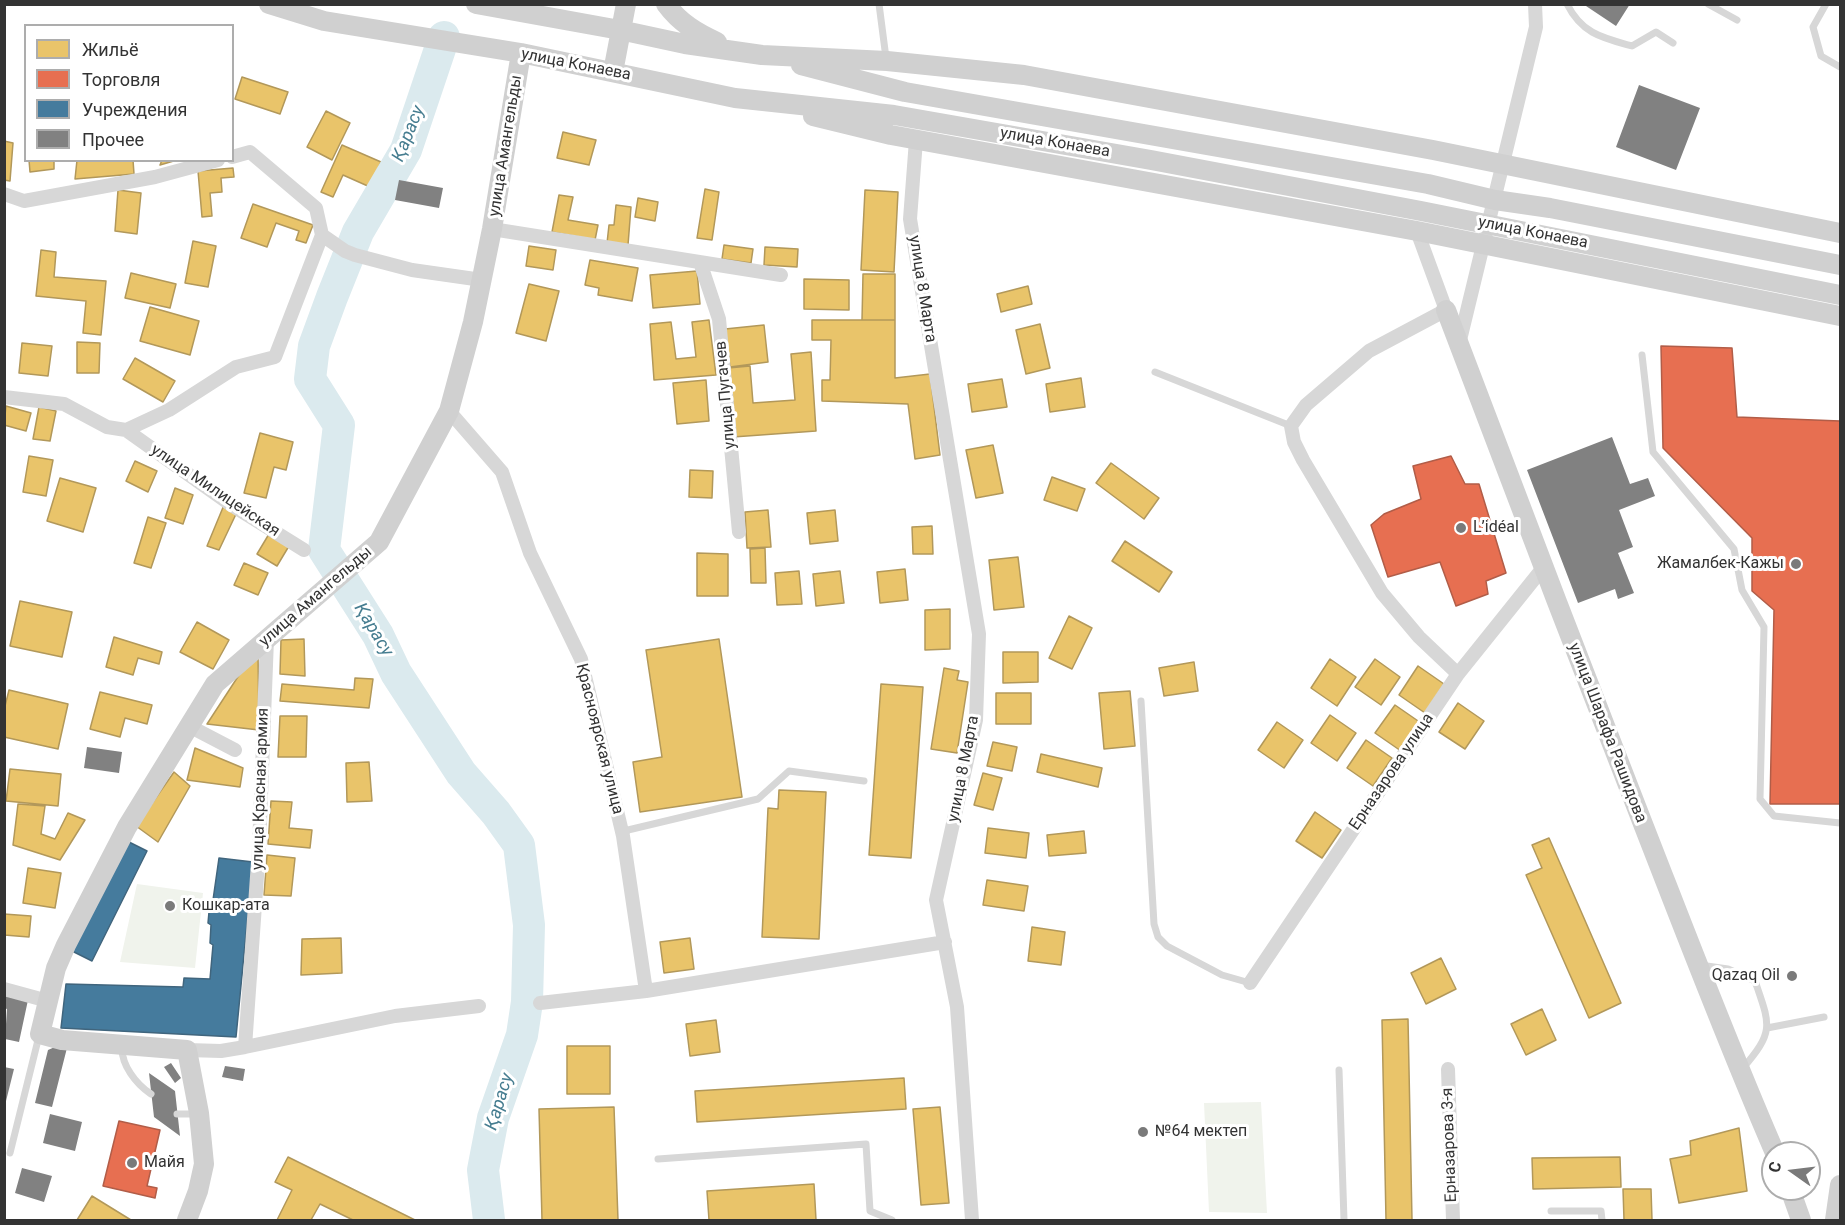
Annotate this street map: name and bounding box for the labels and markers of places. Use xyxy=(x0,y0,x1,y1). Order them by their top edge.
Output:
place label: L’idéal xyxy=(1473,518,1519,538)
marker: L’idéal xyxy=(1454,521,1468,535)
place label: Жамалбек-Кажы xyxy=(1657,554,1784,574)
marker: Жамалбек-Кажы xyxy=(1789,557,1803,571)
place label: Кошкар-ата xyxy=(182,896,270,916)
marker: Кошкар-ата xyxy=(163,899,177,913)
place label: Qazaq Oil xyxy=(1712,966,1780,986)
marker: Qazaq Oil xyxy=(1785,969,1799,983)
place label: №64 мектеп xyxy=(1155,1122,1247,1142)
marker: №64 мектеп xyxy=(1136,1125,1150,1139)
place label: Майя xyxy=(144,1153,185,1173)
marker: Майя xyxy=(125,1156,139,1170)

